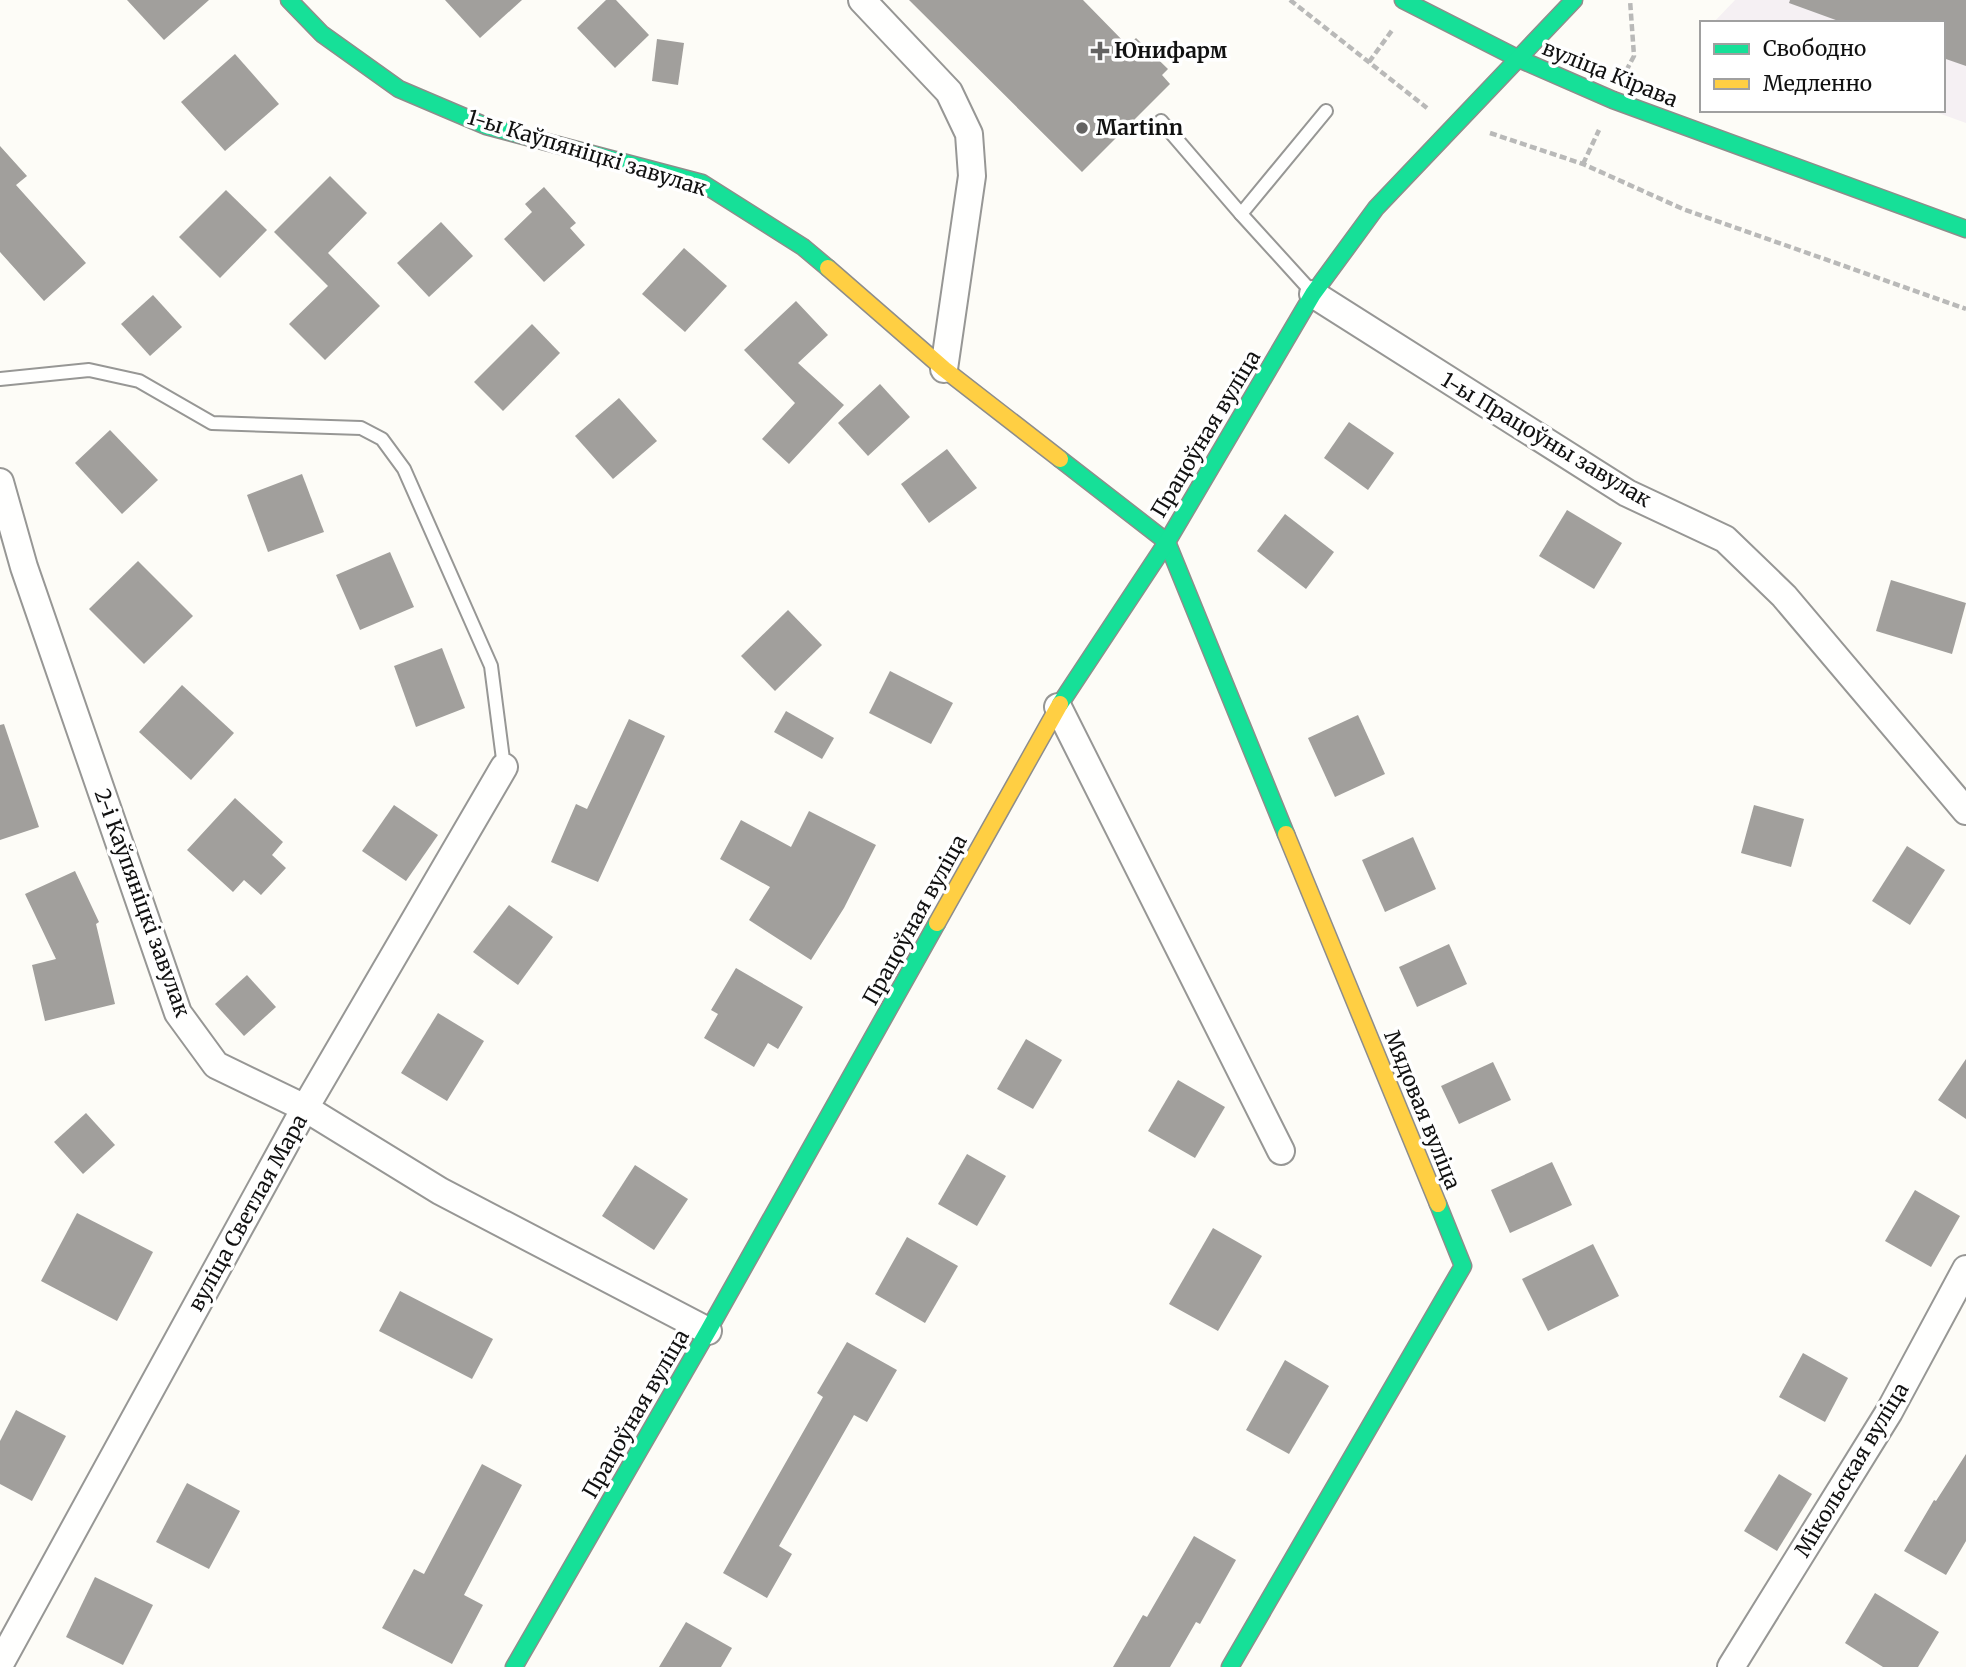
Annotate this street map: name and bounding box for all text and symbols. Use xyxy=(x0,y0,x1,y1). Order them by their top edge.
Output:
legend xyxy=(1700,21,1945,112)
street label: вуліца Кірава xyxy=(1539,34,1682,113)
text: Свободно xyxy=(1763,35,1866,62)
place label: Юнифарм xyxy=(1114,37,1228,64)
marker: Юнифарм xyxy=(1092,43,1108,59)
text: Медленно xyxy=(1763,70,1872,97)
street label: 1-ы Каўпяніцкі завулак xyxy=(464,103,710,202)
place label: Martinn xyxy=(1096,114,1183,141)
marker: Martinn xyxy=(1074,120,1090,136)
street label: Працоўная вуліца xyxy=(1145,345,1266,522)
street label: 1-ы Працоўны завулак xyxy=(1436,366,1656,513)
street label: 2-і Каўпяніцкі завулак xyxy=(89,785,196,1021)
street label: Працоўная вуліца xyxy=(857,830,973,1010)
street label: Мядовая вуліца xyxy=(1378,1026,1467,1193)
street label: вуліца Светлая Мара xyxy=(182,1109,313,1316)
street label: Працоўная вуліца xyxy=(576,1324,695,1503)
street label: Мікольская вуліца xyxy=(1789,1378,1914,1562)

